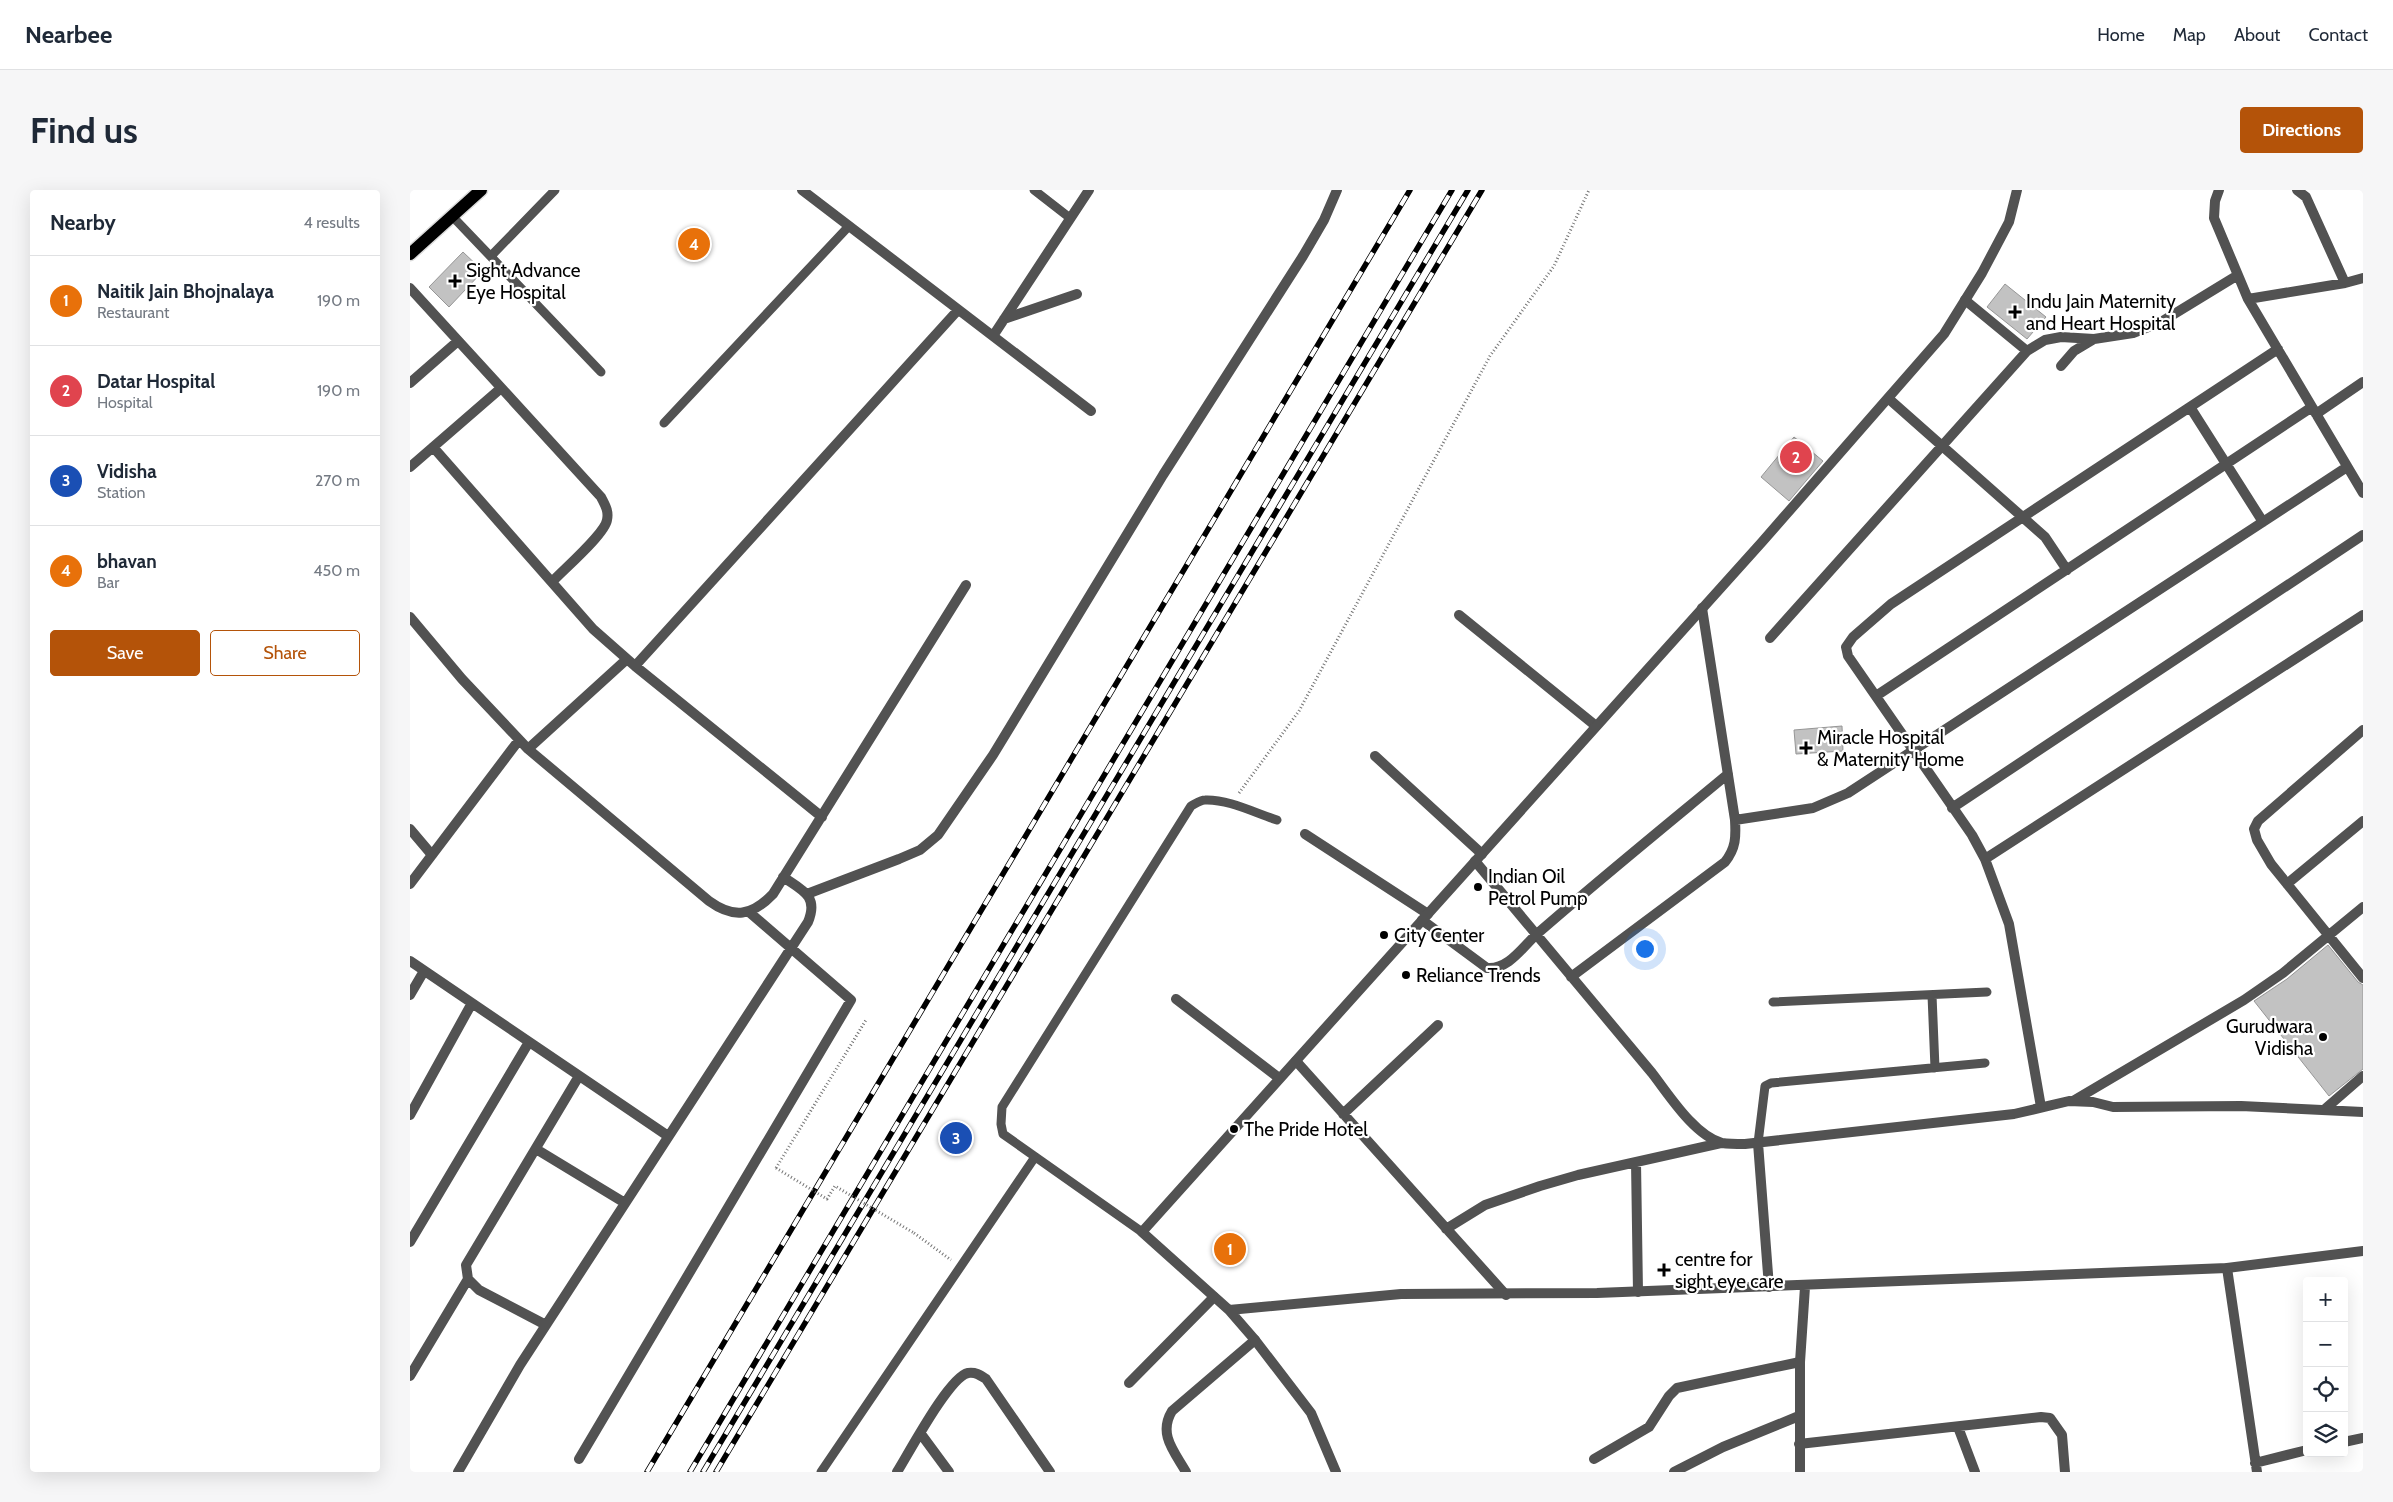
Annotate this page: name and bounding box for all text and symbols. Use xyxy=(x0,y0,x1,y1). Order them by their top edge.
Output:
text: Nearbee xyxy=(25,20,112,49)
text: Home xyxy=(2097,24,2145,46)
text: Map xyxy=(2173,24,2206,46)
text: About xyxy=(2234,24,2280,46)
text: Contact xyxy=(2308,24,2368,46)
button: Directions xyxy=(2240,107,2363,153)
text: Find us xyxy=(30,109,138,152)
text: Nearby xyxy=(50,210,116,235)
text: 4 results xyxy=(303,213,360,232)
pin: 4 xyxy=(678,225,710,263)
place label: Sight Advance Eye Hospital xyxy=(466,259,581,304)
marker: Sight Advance Eye Hospital xyxy=(448,274,462,288)
text: Naitik Jain Bhojnalaya xyxy=(97,280,274,303)
place label: Indu Jain Maternity and Heart Hospital xyxy=(2026,290,2176,335)
text: 1 xyxy=(63,291,69,310)
text: 190 m xyxy=(317,291,360,310)
text: Restaurant xyxy=(97,303,169,322)
marker: Indu Jain Maternity and Heart Hospital xyxy=(2008,305,2022,319)
text: Datar Hospital xyxy=(97,370,215,393)
text: 2 xyxy=(62,381,70,400)
text: 190 m xyxy=(317,381,360,400)
text: Hospital xyxy=(97,393,153,412)
pin: 2 xyxy=(1780,438,1812,476)
text: Vidisha xyxy=(97,460,157,483)
text: 3 xyxy=(62,471,70,490)
text: 270 m xyxy=(315,471,360,490)
text: Station xyxy=(97,483,146,502)
text: bhavan xyxy=(97,550,157,573)
text: 4 xyxy=(61,561,71,580)
text: 450 m xyxy=(313,561,360,580)
text: Bar xyxy=(97,573,119,592)
button: Save xyxy=(50,630,200,676)
button: Share xyxy=(210,630,360,676)
place label: Miracle Hospital & Maternity Home xyxy=(1817,726,1964,771)
marker: Miracle Hospital & Maternity Home xyxy=(1799,741,1813,755)
place label: Indian Oil Petrol Pump xyxy=(1488,865,1588,910)
marker: Indian Oil Petrol Pump xyxy=(1472,881,1484,893)
place label: City Center xyxy=(1394,924,1484,947)
marker: City Center xyxy=(1378,929,1390,941)
your location xyxy=(1632,936,1658,962)
place label: Reliance Trends xyxy=(1416,964,1541,987)
marker: Reliance Trends xyxy=(1400,969,1412,981)
place label: Gurudwara Vidisha xyxy=(2226,1015,2313,1060)
marker: Gurudwara Vidisha xyxy=(2317,1031,2329,1043)
place label: The Pride Hotel xyxy=(1244,1118,1368,1141)
pin: 3 xyxy=(940,1119,972,1157)
marker: The Pride Hotel xyxy=(1228,1123,1240,1135)
pin: 1 xyxy=(1214,1230,1246,1268)
place label: centre for sight eye care xyxy=(1675,1248,1784,1293)
marker: centre for sight eye care xyxy=(1657,1263,1671,1277)
map controls xyxy=(2303,1277,2348,1457)
button: + xyxy=(2303,1277,2348,1322)
button: − xyxy=(2303,1322,2348,1367)
button: locate xyxy=(2303,1367,2348,1412)
button: layers xyxy=(2303,1412,2348,1457)

